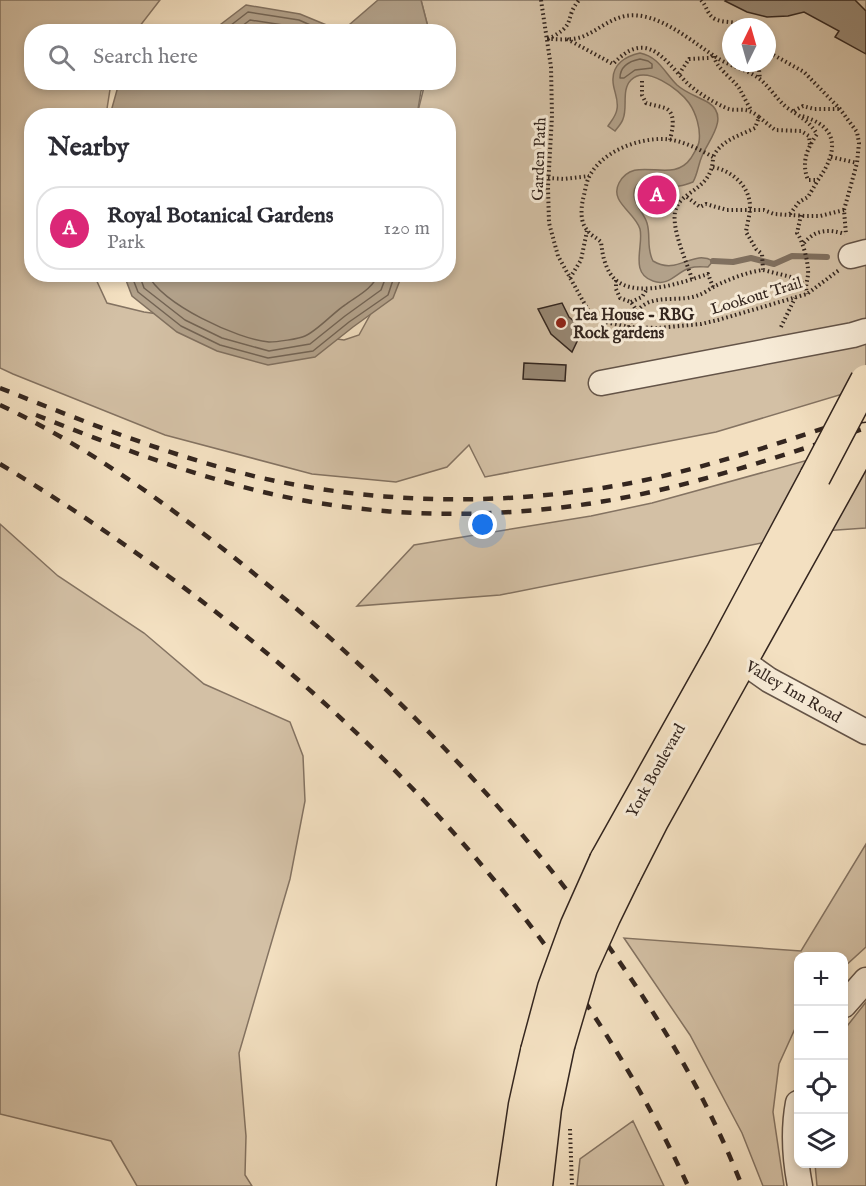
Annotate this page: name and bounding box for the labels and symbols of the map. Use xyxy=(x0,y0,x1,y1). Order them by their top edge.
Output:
north arrow xyxy=(722,18,776,72)
street label: Garden Path xyxy=(529,117,551,201)
pin: A xyxy=(638,172,676,218)
street label: Lookout Trail xyxy=(708,273,805,320)
place label: Tea House - RBG Rock gardens xyxy=(572,306,694,344)
marker: Tea House - RBG Rock gardens xyxy=(554,316,568,330)
your location xyxy=(468,510,497,539)
street label: Valley Inn Road xyxy=(741,657,845,728)
street label: York Boulevard xyxy=(623,720,691,821)

